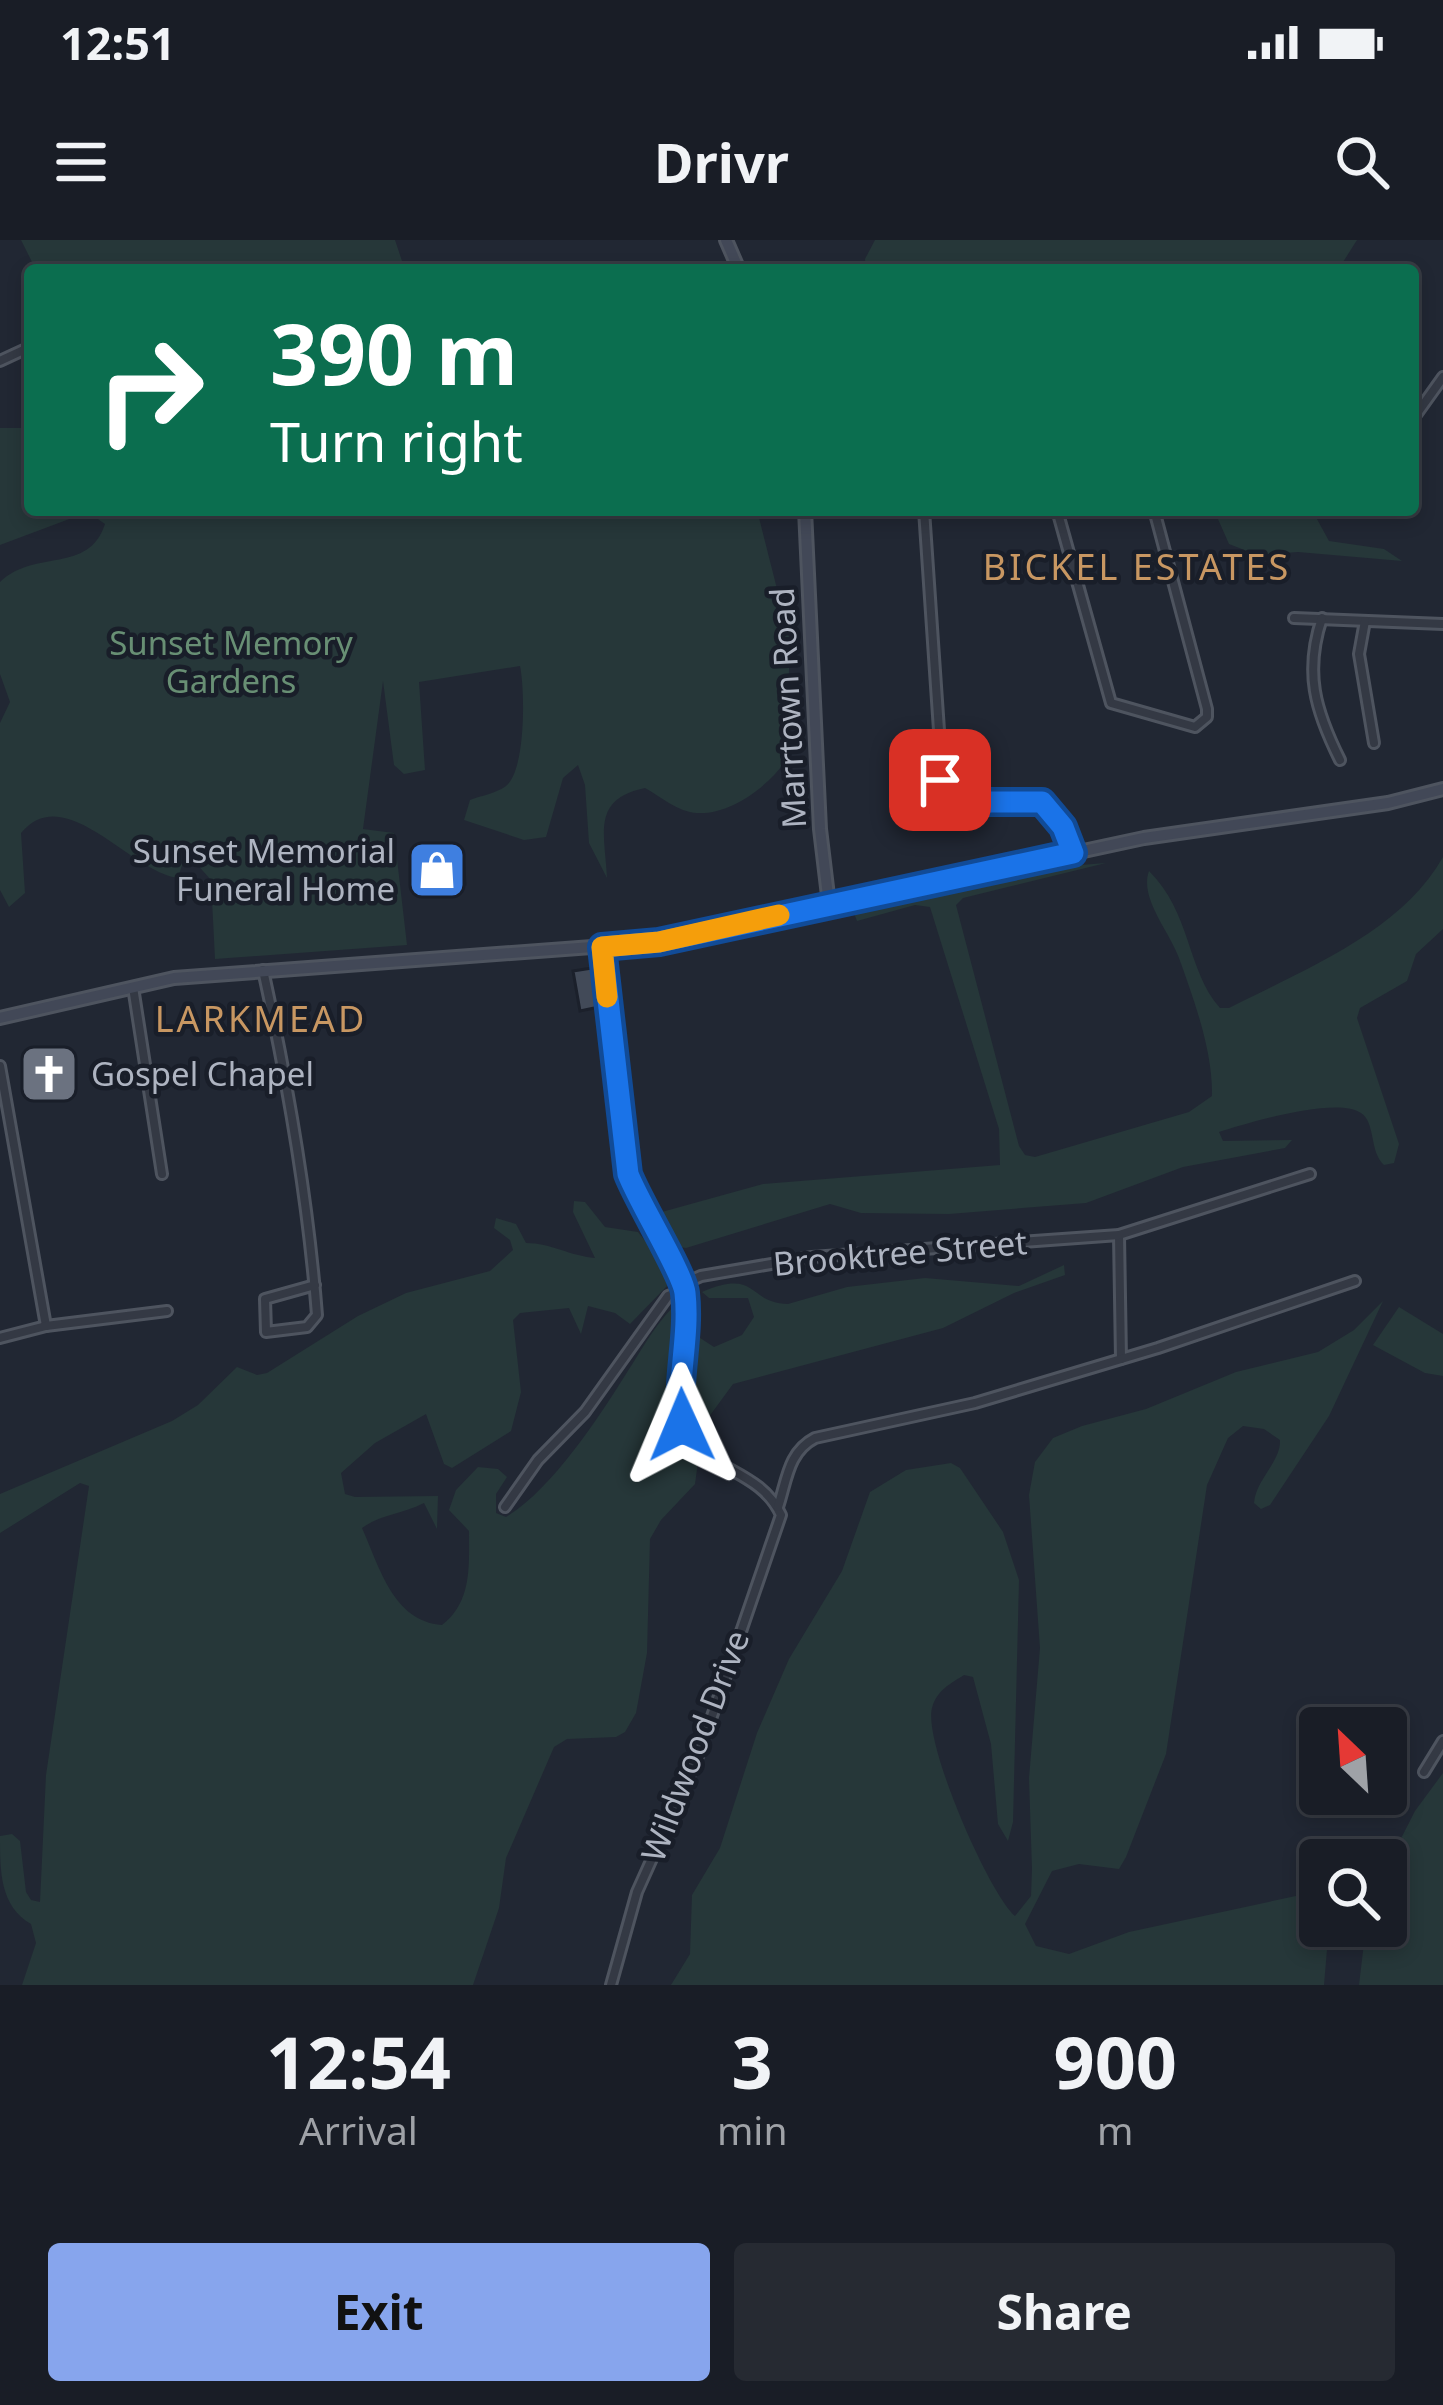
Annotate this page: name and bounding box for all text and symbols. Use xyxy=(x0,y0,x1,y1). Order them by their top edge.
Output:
text: 12:51 xyxy=(60,12,176,73)
text: Drivr xyxy=(654,125,789,199)
icon: menu xyxy=(48,129,114,195)
icon: search xyxy=(1329,129,1395,195)
text: 390 m xyxy=(270,295,518,410)
icon: right xyxy=(72,312,228,468)
text: Turn right xyxy=(270,404,523,478)
district label: BICKEL ESTATES xyxy=(983,542,1291,591)
street label: Marrtown Road xyxy=(759,586,816,830)
park label: Sunset Memory Gardens xyxy=(109,620,353,703)
pin xyxy=(889,729,991,831)
icon: arrive xyxy=(907,747,973,813)
place label: Sunset Memorial Funeral Home xyxy=(133,828,395,911)
shop icon: Sunset Memorial Funeral Home xyxy=(406,839,468,901)
district label: LARKMEAD xyxy=(155,994,367,1043)
church icon: Gospel Chapel xyxy=(18,1043,80,1105)
place label: Gospel Chapel xyxy=(91,1051,314,1096)
street label: Brooktree Street xyxy=(771,1219,1029,1286)
position arrow xyxy=(619,1362,745,1488)
street label: Wildwood Drive xyxy=(630,1624,759,1868)
north arrow xyxy=(1299,1707,1407,1815)
map controls xyxy=(1299,1707,1407,1947)
button: search xyxy=(1299,1839,1407,1947)
text: 12:54 xyxy=(266,2012,451,2110)
text: 3 xyxy=(732,2012,773,2110)
text: 900 xyxy=(1053,2012,1177,2110)
text: Arrival xyxy=(299,2103,418,2156)
text: min xyxy=(717,2103,788,2156)
text: m xyxy=(1097,2103,1133,2156)
button: Exit xyxy=(48,2243,710,2381)
button: Share xyxy=(734,2243,1395,2381)

